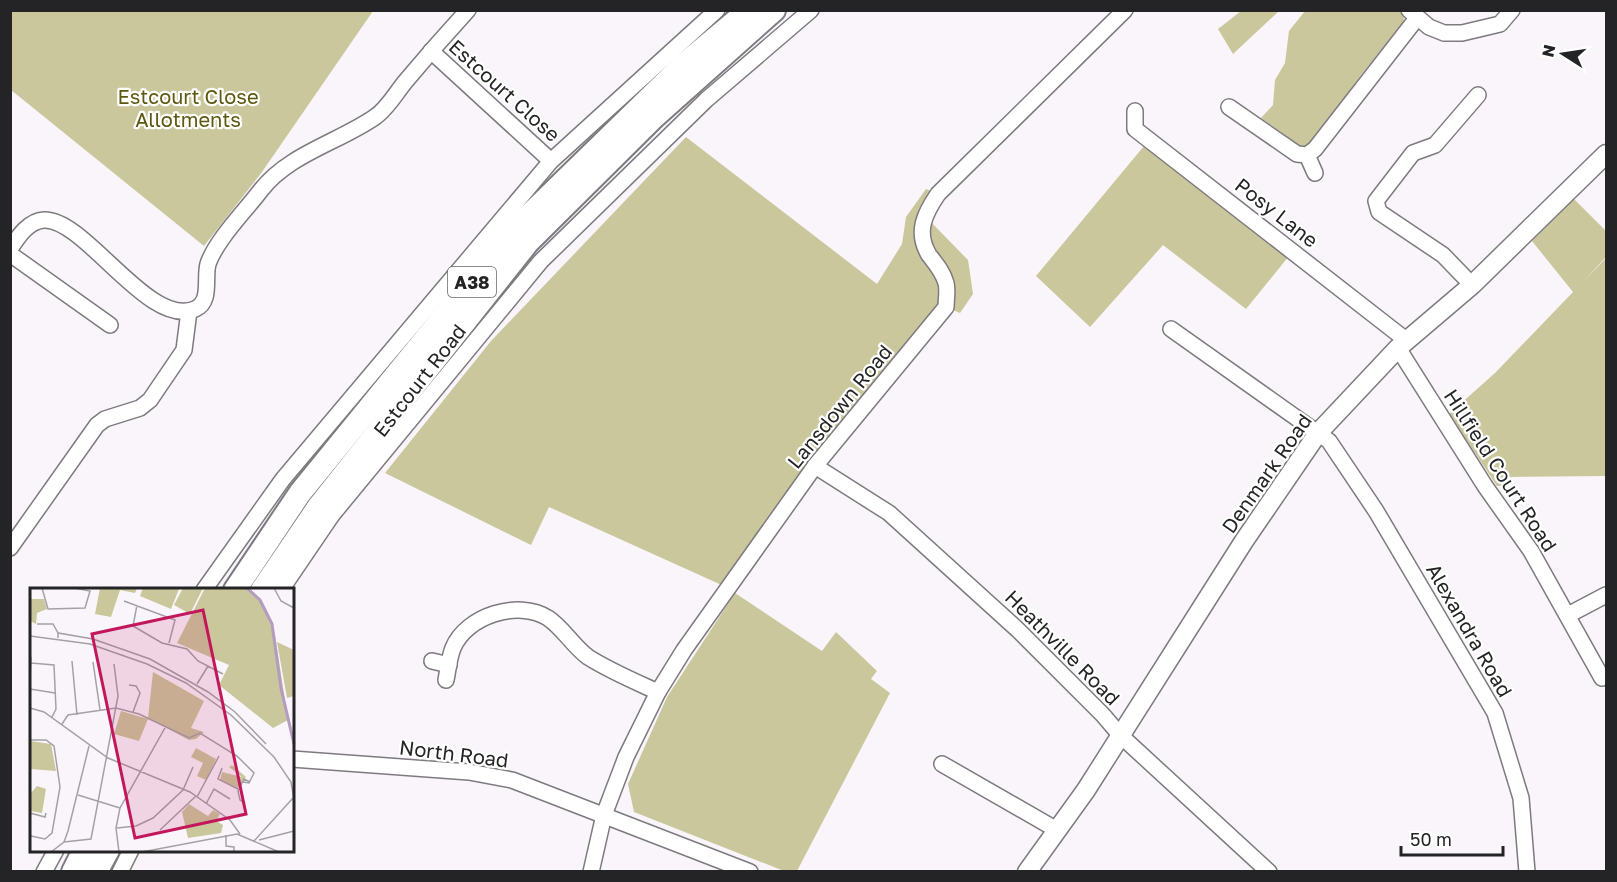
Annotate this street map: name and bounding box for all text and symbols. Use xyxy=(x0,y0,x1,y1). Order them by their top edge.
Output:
north arrow xyxy=(1533,24,1593,84)
street label: Estcourt Close xyxy=(445,34,565,146)
text: N xyxy=(1537,43,1559,59)
park label: Estcourt Close Allotments xyxy=(118,84,259,131)
street label: Posy Lane xyxy=(1231,172,1323,252)
road number: A38 xyxy=(448,267,496,297)
street label: Estcourt Road xyxy=(368,319,470,441)
street label: Lansdown Road xyxy=(782,339,896,473)
street label: Hillfield Court Road xyxy=(1440,384,1562,556)
street label: Denmark Road xyxy=(1216,409,1316,537)
street label: Alexandra Road xyxy=(1422,559,1518,701)
street label: Heathville Road xyxy=(1001,585,1125,709)
inset map xyxy=(30,588,294,852)
street label: North Road xyxy=(398,734,510,772)
scale bar xyxy=(1401,819,1503,857)
text: 50 m xyxy=(1410,828,1452,850)

